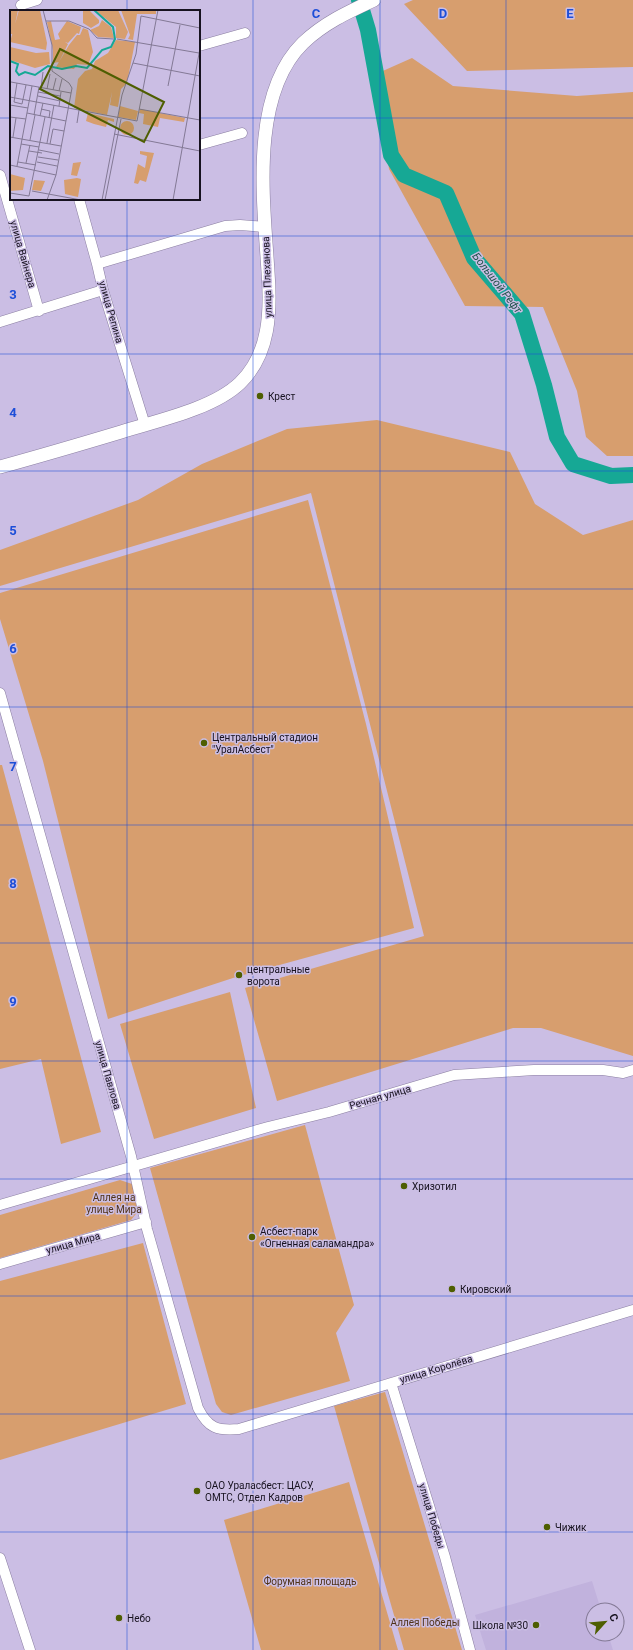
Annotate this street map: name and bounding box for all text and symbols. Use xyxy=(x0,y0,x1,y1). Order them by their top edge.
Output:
text: C xyxy=(312,6,321,21)
text: D xyxy=(439,6,447,21)
text: E xyxy=(566,6,574,21)
inset map xyxy=(10,10,200,200)
street label: улица Вайнера xyxy=(8,219,38,289)
street label: улица Плеханова xyxy=(260,236,274,318)
water label: Большой Рефт xyxy=(469,250,525,316)
street label: улица Репина xyxy=(97,280,125,344)
text: 3 xyxy=(9,287,17,302)
marker: Крест xyxy=(255,391,265,401)
place label: Крест xyxy=(268,391,295,402)
text: 4 xyxy=(9,405,17,420)
text: 5 xyxy=(9,523,17,538)
text: 6 xyxy=(9,641,17,656)
place label: Центральный стадион "УралАсбест" xyxy=(212,732,318,755)
marker: Центральный стадион "УралАсбест" xyxy=(199,738,209,748)
text: 7 xyxy=(9,759,17,774)
text: 8 xyxy=(9,876,17,891)
place label: центральные ворота xyxy=(247,964,310,987)
marker: центральные ворота xyxy=(234,970,244,980)
text: 9 xyxy=(9,994,17,1009)
street label: улица Павлова xyxy=(93,1039,123,1111)
street label: Речная улица xyxy=(348,1083,412,1111)
marker: Хризотил xyxy=(399,1181,409,1191)
place label: Хризотил xyxy=(412,1181,457,1192)
park label: Аллея на улице Мира xyxy=(86,1192,142,1215)
place label: Асбест-парк «Огненная саламандра» xyxy=(260,1226,374,1249)
street label: улица Мира xyxy=(45,1230,101,1256)
marker: Асбест-парк «Огненная саламандра» xyxy=(247,1232,257,1242)
marker: Кировский xyxy=(447,1284,457,1294)
place label: Кировский xyxy=(460,1284,512,1295)
street label: улица Королёва xyxy=(398,1353,474,1385)
place label: ОАО Ураласбест: ЦАСУ, ОМТС, Отдел Кадров xyxy=(205,1480,313,1503)
street label: улица Победы xyxy=(417,1482,447,1550)
marker: ОАО Ураласбест: ЦАСУ, ОМТС, Отдел Кадров xyxy=(192,1486,202,1496)
marker: Чижик xyxy=(542,1522,552,1532)
place label: Чижик xyxy=(555,1522,587,1533)
park label: Форумная площадь xyxy=(264,1575,356,1587)
north arrow xyxy=(585,1602,625,1642)
text: С xyxy=(606,1612,621,1624)
marker: Небо xyxy=(114,1613,124,1623)
place label: Небо xyxy=(127,1613,151,1624)
park label: Аллея Победы xyxy=(391,1617,459,1628)
place label: Школа №30 xyxy=(472,1620,528,1631)
marker: Школа №30 xyxy=(531,1620,541,1630)

